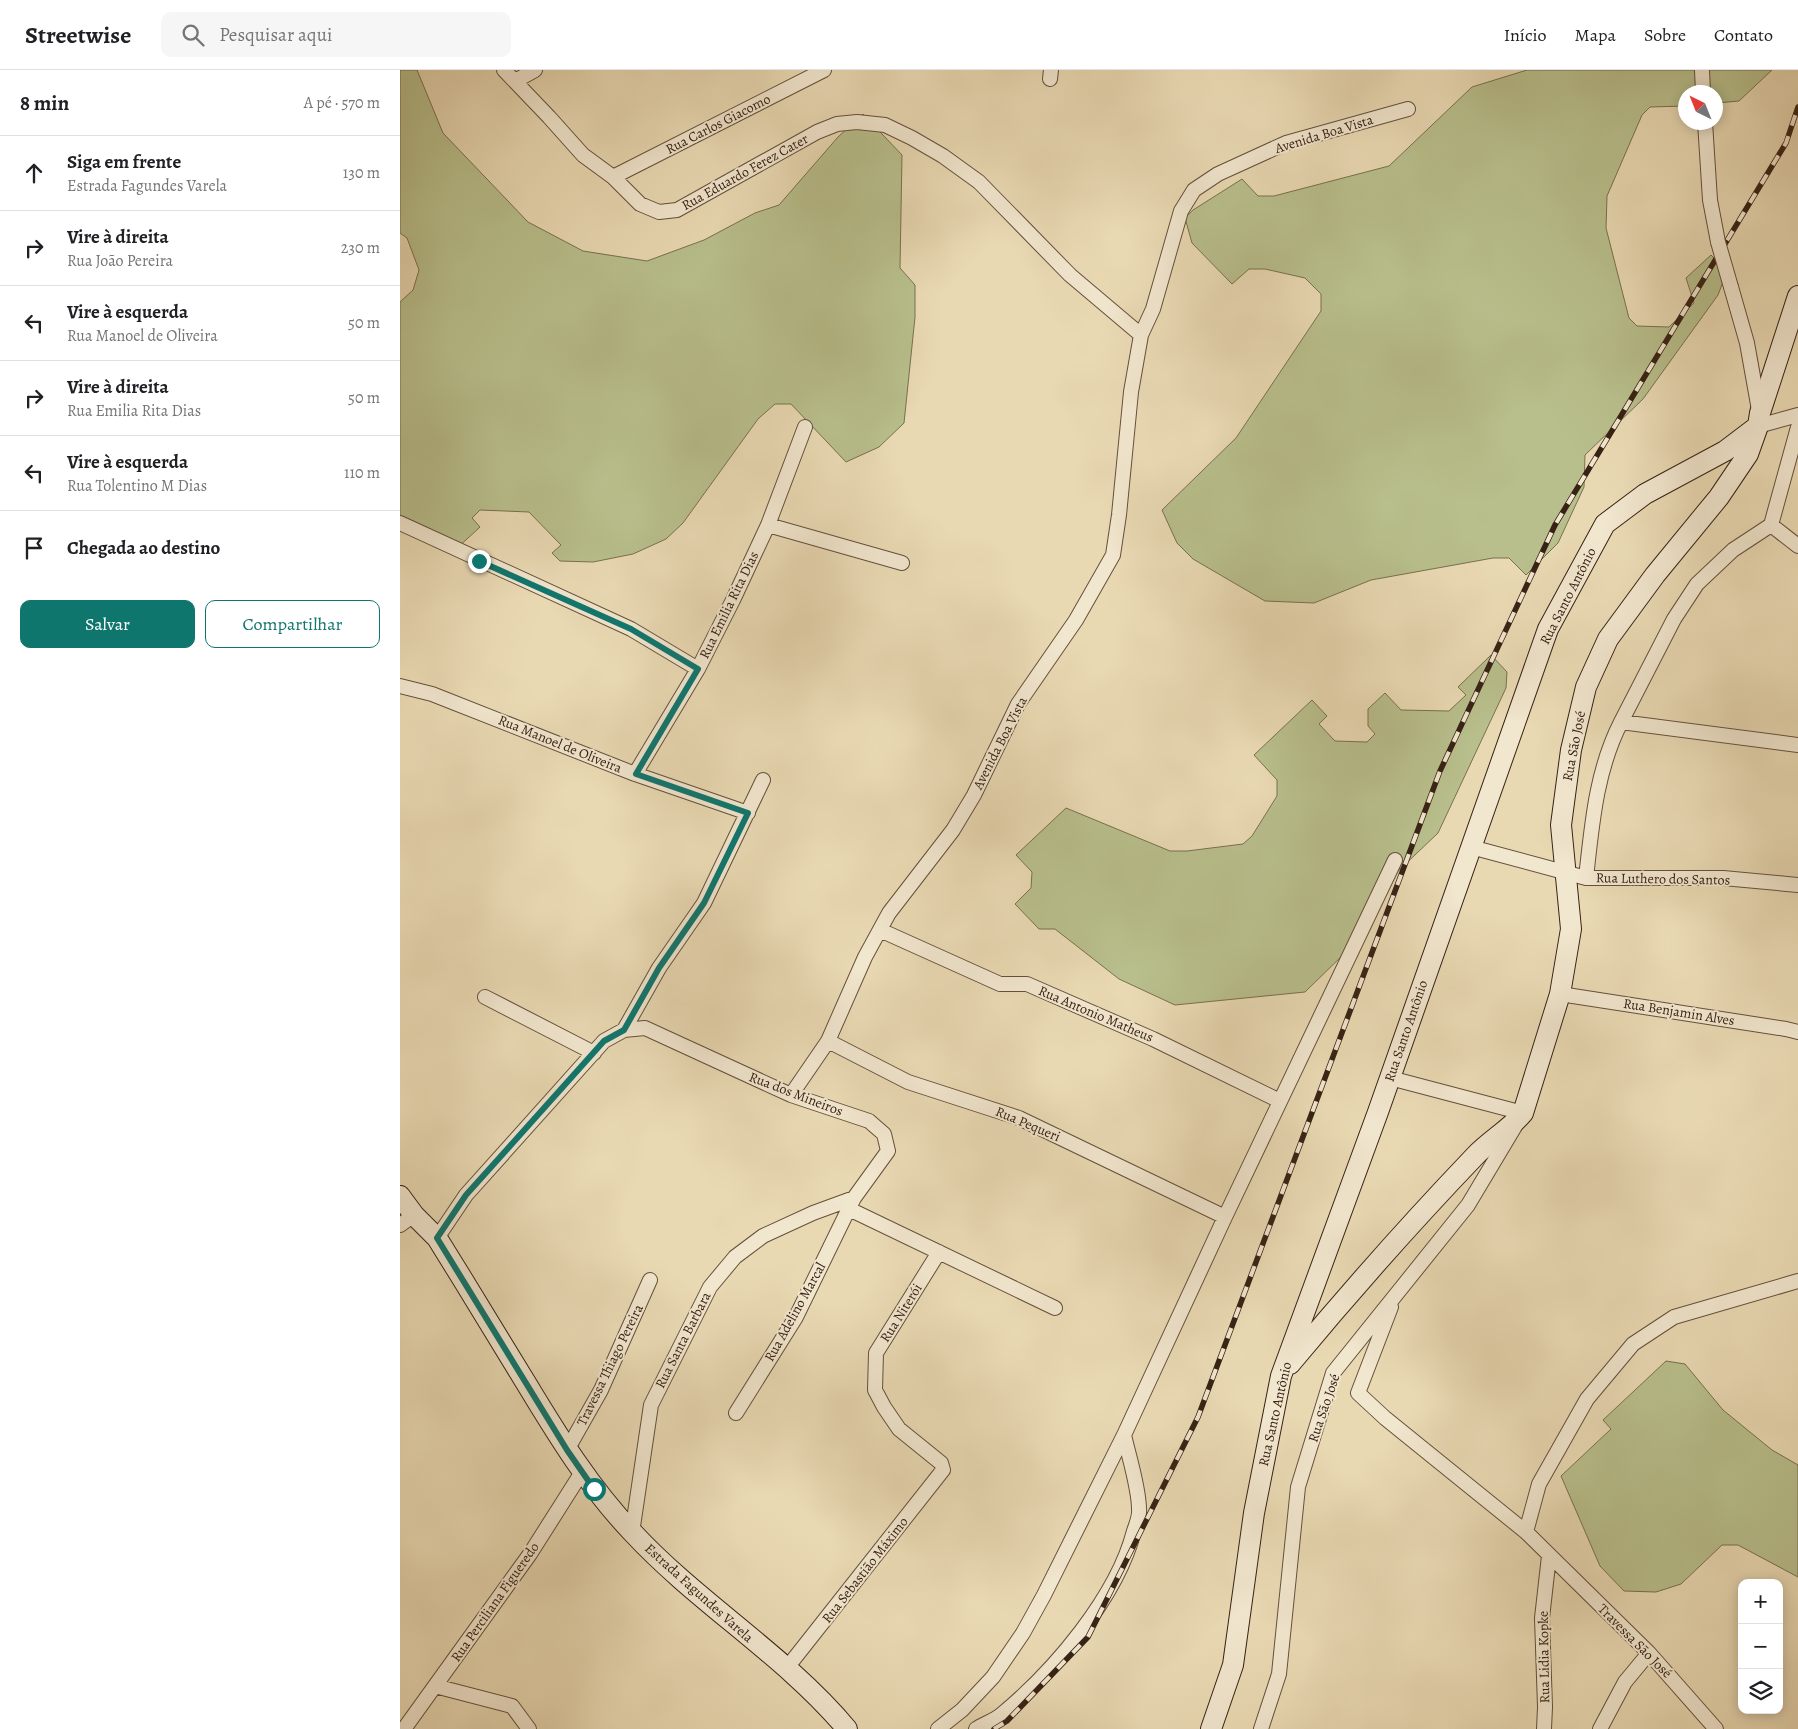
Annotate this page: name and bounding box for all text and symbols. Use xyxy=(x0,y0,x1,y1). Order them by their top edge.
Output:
search box xyxy=(161,12,511,57)
text: Streetwise xyxy=(25,19,131,51)
icon: search xyxy=(179,21,207,49)
text: Pesquisar aqui xyxy=(219,22,332,48)
text: Início xyxy=(1504,23,1547,47)
text: Mapa xyxy=(1575,23,1616,47)
text: Sobre xyxy=(1644,23,1686,47)
text: Contato xyxy=(1714,23,1773,47)
north arrow xyxy=(1678,85,1723,130)
text: 8 min xyxy=(20,89,69,117)
street label: Rua Carlos Giacomo xyxy=(662,89,774,159)
text: A pé · 570 m xyxy=(304,92,380,114)
street label: Avenida Boa Vista xyxy=(1272,110,1376,158)
street label: Rua Eduardo Ferez Cater xyxy=(678,129,812,215)
text: Siga em frente xyxy=(67,149,181,175)
icon: ahead xyxy=(20,159,48,187)
text: 130 m xyxy=(343,162,380,184)
text: Estrada Fagundes Varela xyxy=(67,175,227,197)
text: Vire à direita xyxy=(67,224,169,250)
icon: right xyxy=(20,234,48,262)
text: 230 m xyxy=(341,237,380,259)
text: Rua João Pereira xyxy=(67,250,173,272)
text: Vire à esquerda xyxy=(67,299,188,325)
icon: left xyxy=(20,309,48,337)
text: 50 m xyxy=(348,312,380,334)
text: Rua Manoel de Oliveira xyxy=(67,325,218,347)
text: Vire à direita xyxy=(67,374,169,400)
icon: right xyxy=(20,384,48,412)
text: 50 m xyxy=(348,387,380,409)
text: Rua Emilia Rita Dias xyxy=(67,400,201,422)
text: Vire à esquerda xyxy=(67,449,188,475)
icon: left xyxy=(20,459,48,487)
text: 110 m xyxy=(344,462,380,484)
text: Rua Tolentino M Dias xyxy=(67,475,207,497)
icon: arrive xyxy=(20,534,48,562)
text: Chegada ao destino xyxy=(67,535,220,561)
street label: Rua Santo Antônio xyxy=(1535,544,1601,648)
street label: Rua Emilia Rita Dias xyxy=(695,548,763,662)
route end xyxy=(468,550,491,573)
button: Salvar xyxy=(20,600,195,648)
button: Compartilhar xyxy=(205,600,380,648)
street label: Avenida Boa Vista xyxy=(968,693,1032,794)
street label: Rua São José xyxy=(1558,709,1590,783)
street label: Rua Manoel de Oliveira xyxy=(495,710,625,778)
street label: Rua Luthero dos Santos xyxy=(1596,868,1730,890)
street label: Rua Santo Antônio xyxy=(1380,978,1432,1084)
street label: Rua Antonio Matheus xyxy=(1036,981,1156,1047)
street label: Rua Benjamin Alves xyxy=(1622,994,1736,1030)
street label: Rua dos Mineiros xyxy=(746,1067,846,1121)
street label: Rua Pequeri xyxy=(993,1102,1063,1146)
street label: Rua Adelino Marcal xyxy=(760,1258,830,1365)
street label: Rua Niterói xyxy=(875,1280,927,1346)
street label: Rua Santa Barbara xyxy=(650,1288,716,1391)
street label: Travessa Thiago Pereira xyxy=(572,1301,648,1429)
street label: Rua Santo Antônio xyxy=(1254,1360,1296,1468)
street label: Rua São José xyxy=(1303,1371,1345,1445)
route start xyxy=(583,1478,606,1501)
street label: Rua Sebastião Máximo xyxy=(818,1513,913,1627)
street label: Rua Perciliana Figueredo xyxy=(446,1538,544,1666)
street label: Estrada Fagundes Varela xyxy=(641,1539,758,1647)
map controls xyxy=(1738,1579,1783,1714)
button: + xyxy=(1738,1579,1783,1624)
street label: Travessa São José xyxy=(1594,1600,1676,1682)
street label: Rua Lidia Kopke xyxy=(1534,1611,1554,1703)
button: − xyxy=(1738,1624,1783,1669)
button: layers xyxy=(1738,1669,1783,1714)

